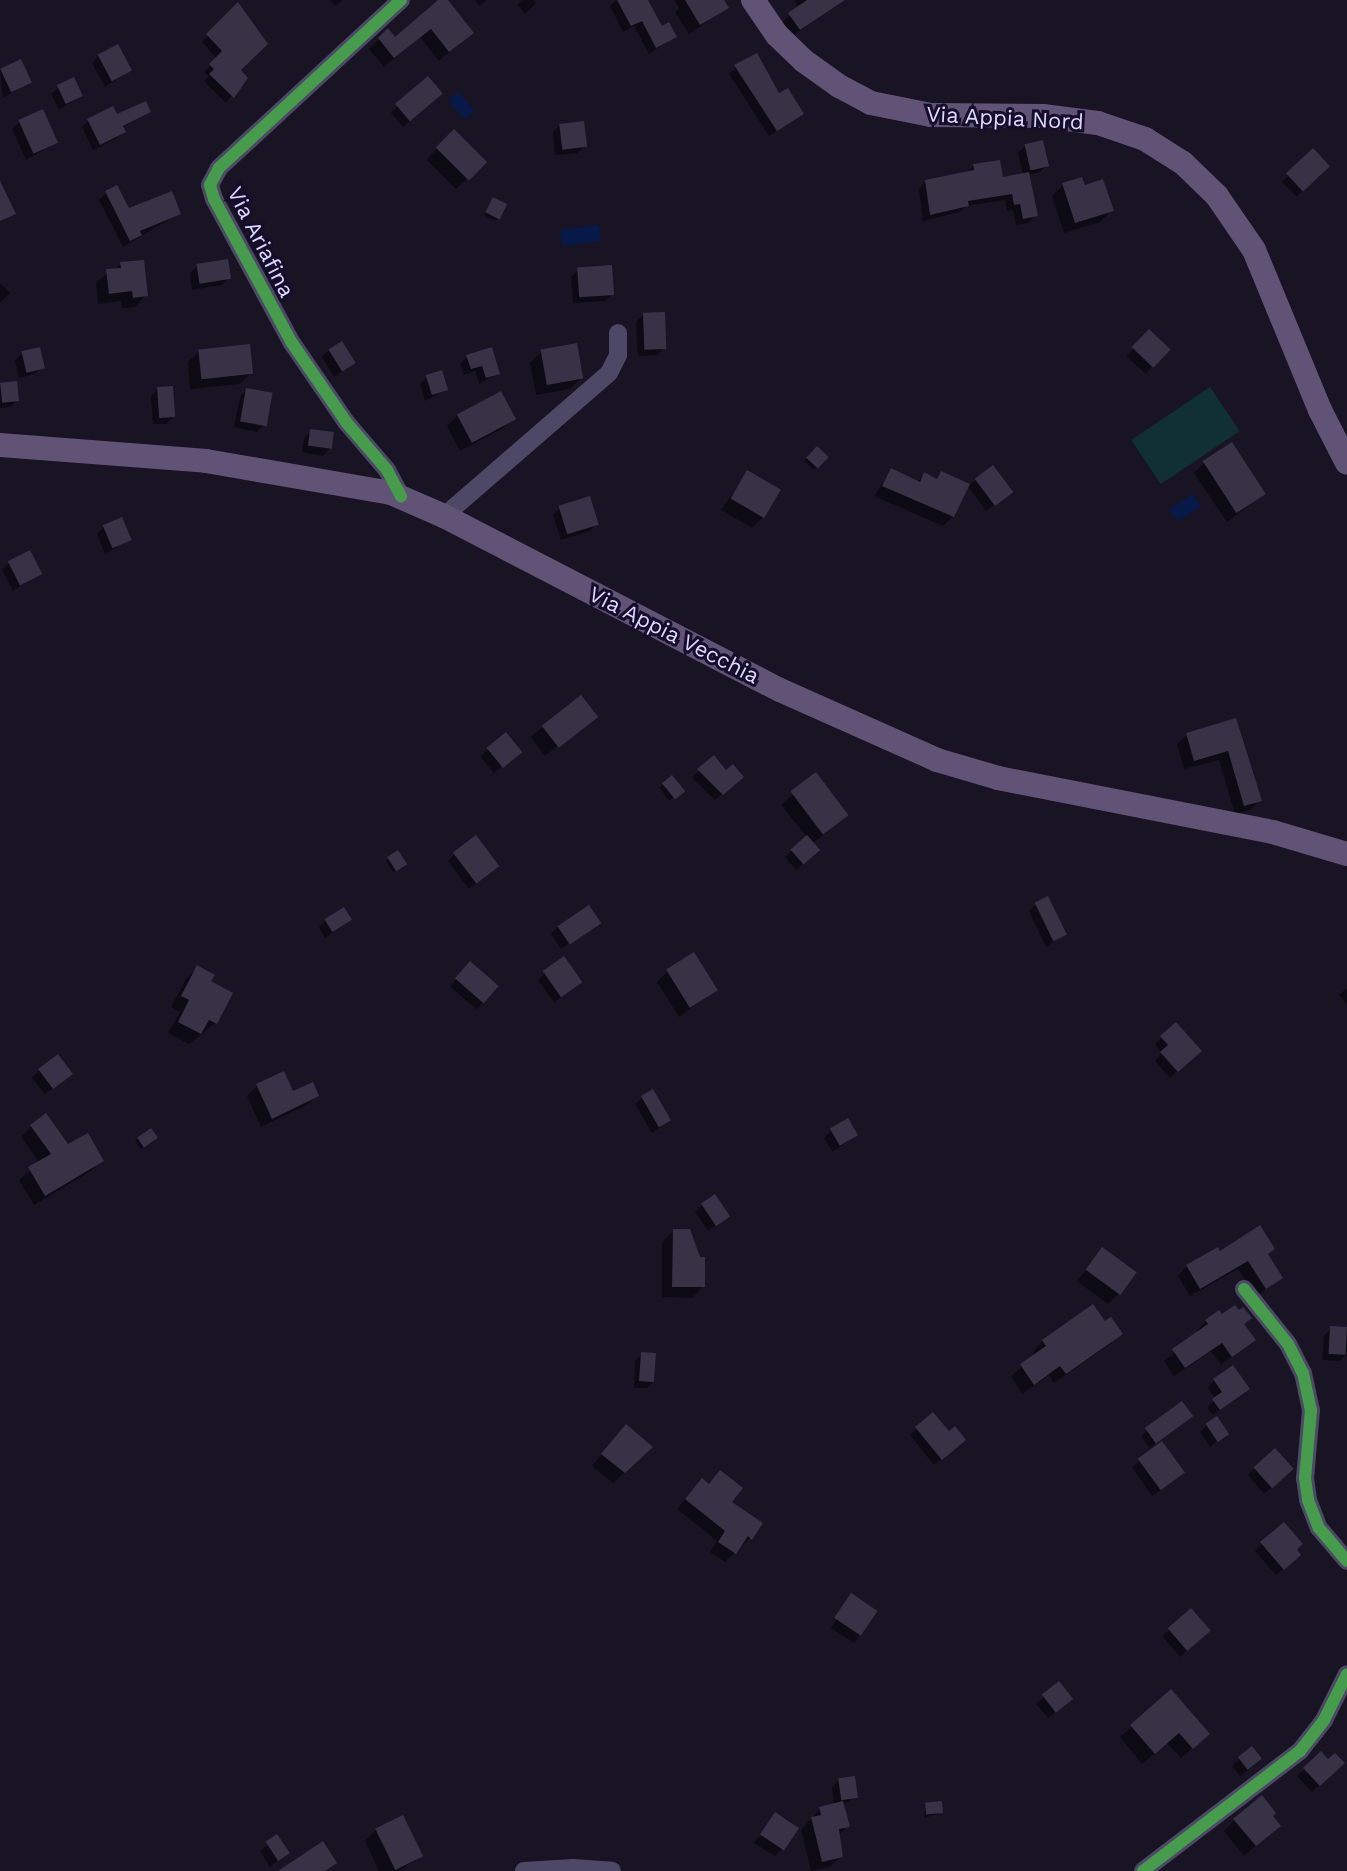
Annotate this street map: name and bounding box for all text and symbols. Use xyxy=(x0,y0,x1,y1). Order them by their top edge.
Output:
street label: Via Appia Nord xyxy=(925,101,1085,135)
street label: Via Ariafina xyxy=(221,182,301,302)
street label: Via Appia Vecchia xyxy=(583,580,765,690)

